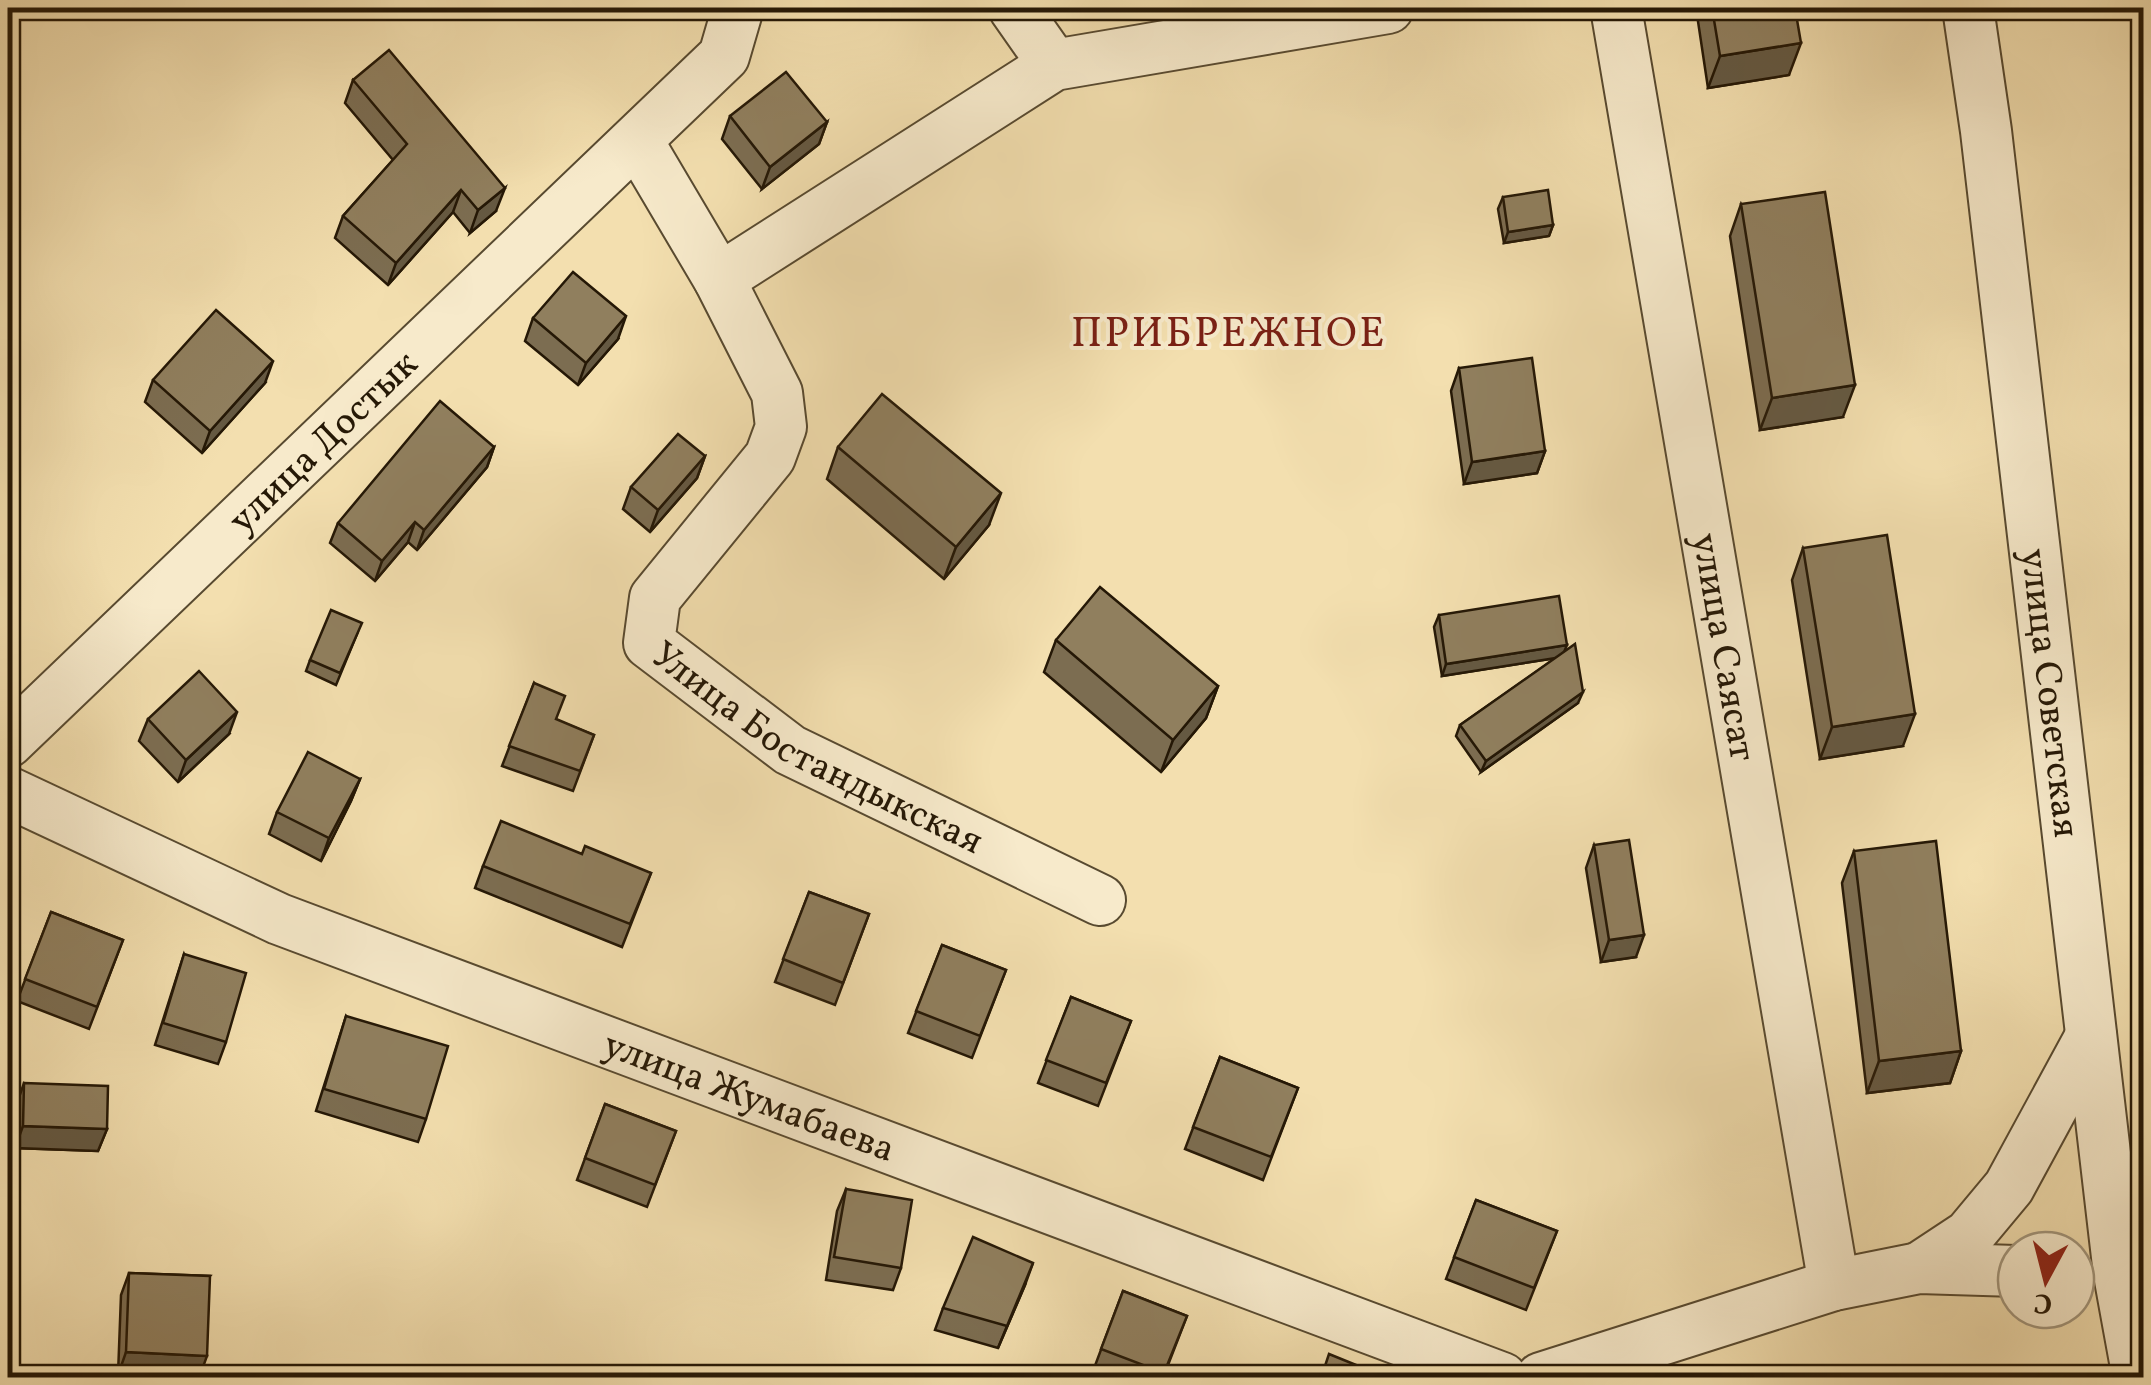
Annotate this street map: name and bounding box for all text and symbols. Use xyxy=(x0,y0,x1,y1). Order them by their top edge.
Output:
district label: ПРИБРЕЖНОЕ xyxy=(1071,306,1387,365)
street label: улица Достык xyxy=(218,340,431,547)
street label: улица Саясат xyxy=(1676,529,1767,765)
street label: улица Советская xyxy=(2005,546,2091,841)
street label: Улица Бостандыкская xyxy=(639,631,991,869)
street label: улица Жумабаева xyxy=(595,1020,902,1178)
north arrow xyxy=(1996,1230,2096,1330)
text: С xyxy=(2032,1282,2055,1323)

